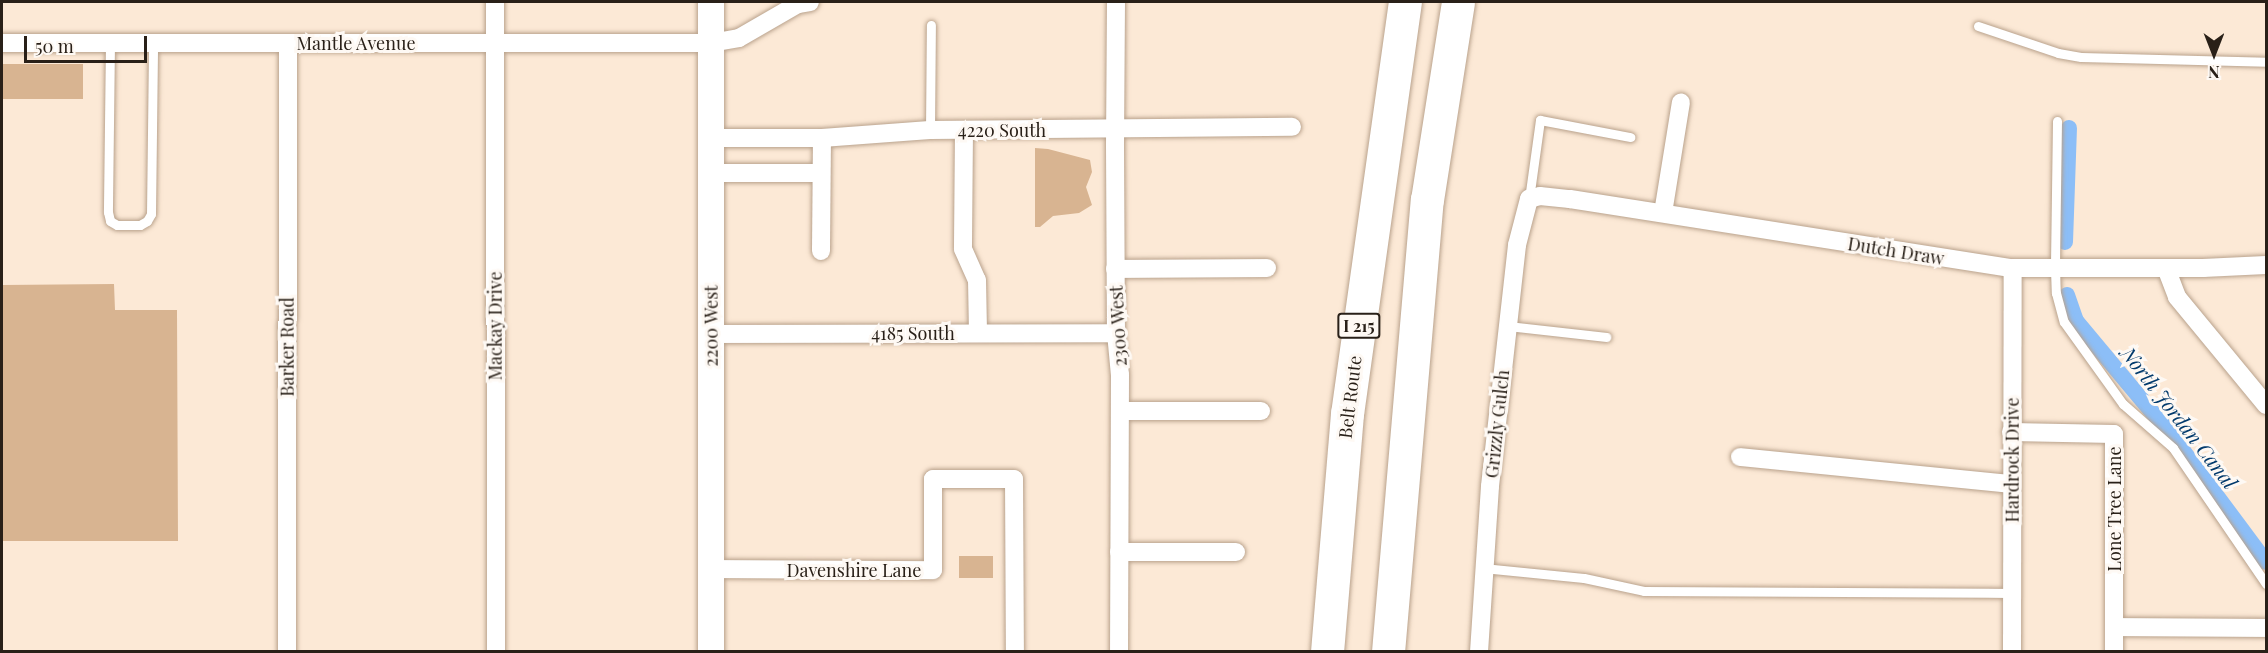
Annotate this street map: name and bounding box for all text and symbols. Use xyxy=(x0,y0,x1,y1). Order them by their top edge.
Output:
scale bar xyxy=(27,24,150,62)
north arrow xyxy=(2184,24,2244,84)
street label: Mantle Avenue xyxy=(296,32,416,54)
text: 50 m xyxy=(35,34,74,58)
text: N xyxy=(2208,62,2220,83)
street label: 4220 South xyxy=(958,119,1046,141)
street label: Dutch Draw xyxy=(1846,233,1946,269)
street label: Mackay Drive xyxy=(484,271,506,381)
street label: 2200 West xyxy=(700,285,722,367)
street label: 2300 West xyxy=(1105,285,1131,367)
street label: Barker Road xyxy=(276,297,298,397)
road number: I 215 xyxy=(1336,313,1382,339)
street label: 4185 South xyxy=(871,322,955,344)
water label: North Jordan Canal xyxy=(2117,341,2243,493)
street label: Belt Route xyxy=(1334,354,1366,440)
street label: Grizzly Gulch xyxy=(1481,369,1513,479)
street label: Hardrock Drive xyxy=(2001,397,2023,523)
street label: Lone Tree Lane xyxy=(2103,446,2125,572)
street label: Davenshire Lane xyxy=(787,559,921,581)

